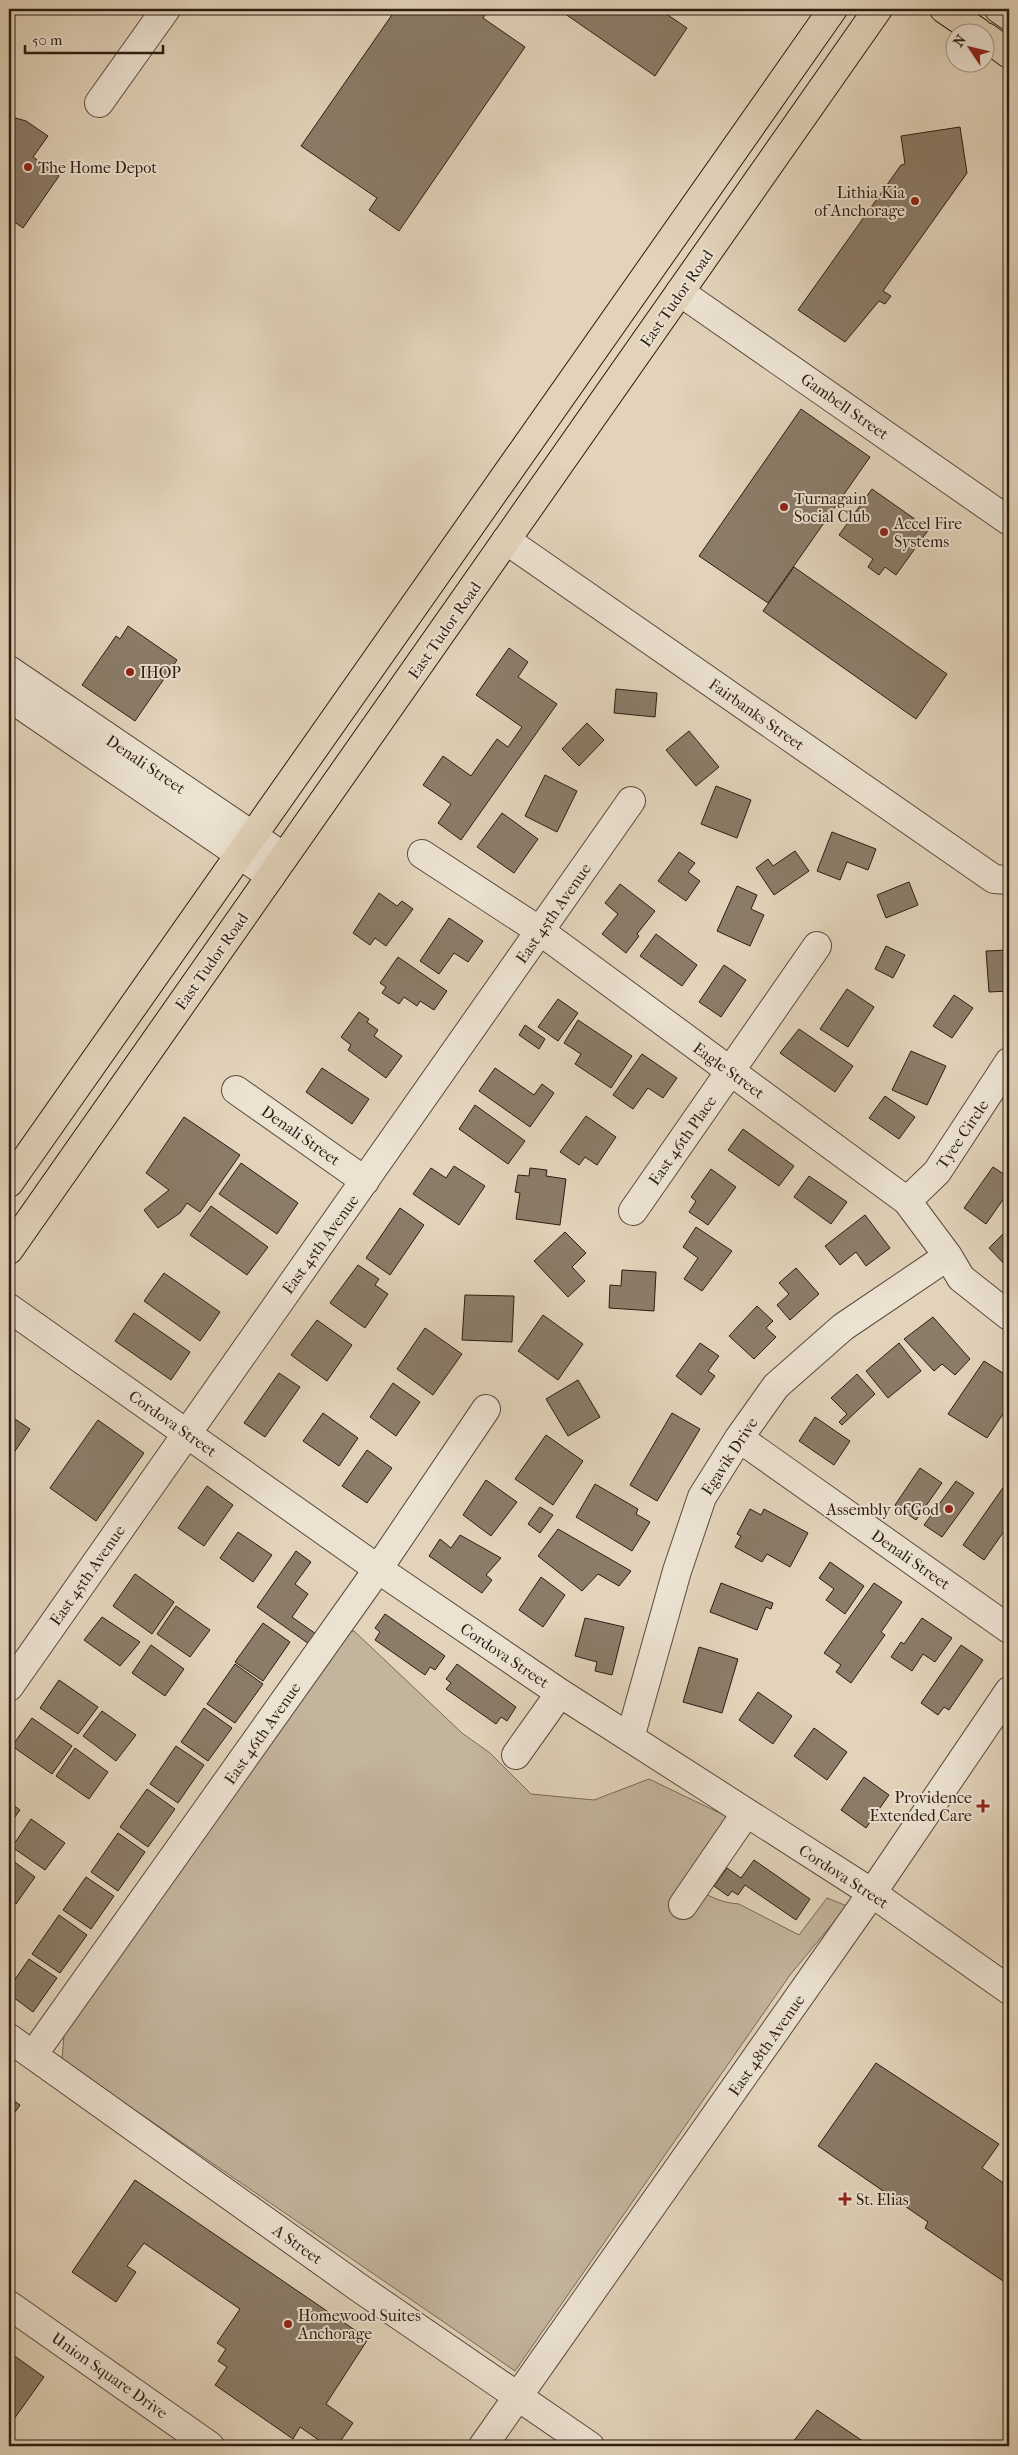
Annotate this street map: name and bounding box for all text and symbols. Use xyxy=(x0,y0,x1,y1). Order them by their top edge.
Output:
scale bar xyxy=(25,22,162,54)
north arrow xyxy=(946,22,996,72)
text: 50 m xyxy=(32,31,63,49)
text: N xyxy=(950,31,970,50)
place label: The Home Depot xyxy=(38,158,157,177)
marker: The Home Depot xyxy=(22,161,34,173)
place label: Lithia Kia of Anchorage xyxy=(814,183,906,220)
marker: Lithia Kia of Anchorage xyxy=(909,195,921,207)
street label: East Tudor Road xyxy=(636,246,717,351)
street label: Gambell Street xyxy=(797,369,892,444)
place label: Turnagain Social Club xyxy=(794,489,870,526)
marker: Turnagain Social Club xyxy=(778,501,790,513)
place label: Accel Fire Systems xyxy=(893,514,962,551)
marker: Accel Fire Systems xyxy=(878,526,890,538)
street label: East Tudor Road xyxy=(404,578,485,683)
place label: IHOP xyxy=(140,663,181,682)
marker: IHOP xyxy=(124,666,136,678)
street label: Fairbanks Street xyxy=(705,674,808,755)
street label: Denali Street xyxy=(102,731,189,798)
street label: East 45th Avenue xyxy=(512,859,595,967)
street label: East Tudor Road xyxy=(171,909,252,1014)
street label: Eagle Street xyxy=(689,1038,768,1103)
street label: East 46th Place xyxy=(645,1092,720,1189)
street label: Tyee Circle xyxy=(932,1096,992,1172)
street label: Denali Street xyxy=(258,1101,344,1170)
street label: East 45th Avenue xyxy=(278,1191,363,1298)
street label: Cordova Street xyxy=(125,1386,221,1461)
street label: Egavik Drive xyxy=(697,1414,762,1499)
place label: Assembly of God xyxy=(826,1500,939,1519)
marker: Assembly of God xyxy=(943,1503,955,1515)
street label: East 45th Avenue xyxy=(46,1521,129,1629)
street label: Denali Street xyxy=(868,1525,954,1594)
street label: Cordova Street xyxy=(457,1619,553,1692)
street label: East 46th Avenue xyxy=(220,1679,305,1788)
place label: Providence Extended Care xyxy=(869,1788,972,1825)
marker: Providence Extended Care xyxy=(976,1799,990,1813)
street label: Cordova Street xyxy=(795,1840,892,1913)
street label: East 48th Avenue xyxy=(724,1991,808,2100)
place label: St. Elias xyxy=(856,2190,909,2209)
marker: St. Elias xyxy=(838,2192,852,2206)
street label: A Street xyxy=(268,2220,326,2268)
place label: Homewood Suites Anchorage xyxy=(297,2306,421,2343)
marker: Homewood Suites Anchorage xyxy=(282,2318,294,2330)
street label: Union Square Drive xyxy=(48,2328,171,2423)

